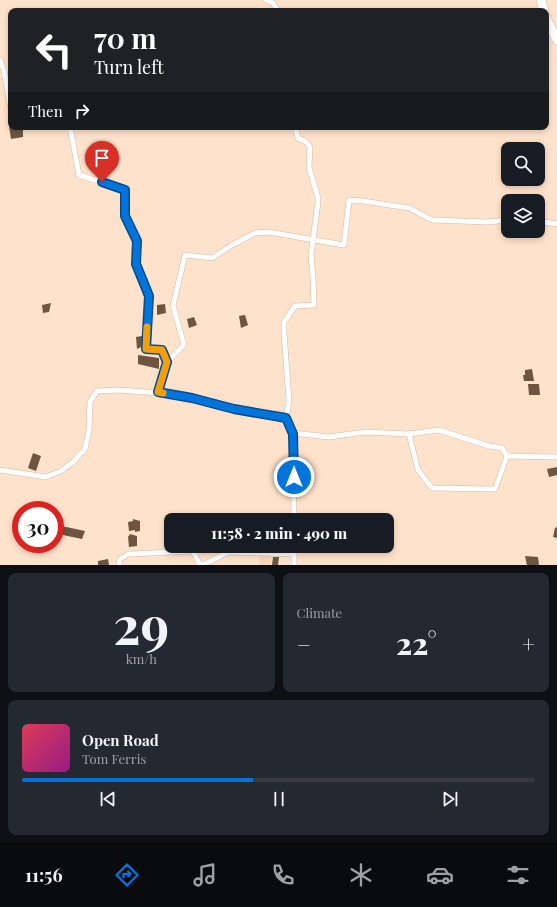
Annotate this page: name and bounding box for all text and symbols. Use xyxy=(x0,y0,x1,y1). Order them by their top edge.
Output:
text: 70 m xyxy=(94,19,157,56)
icon: left xyxy=(28,24,80,76)
text: Turn left xyxy=(94,55,164,79)
icon: right xyxy=(71,100,93,122)
text: Then xyxy=(28,101,63,121)
pin xyxy=(85,141,119,182)
map controls xyxy=(501,142,545,238)
button: search xyxy=(501,142,545,186)
icon: arrive xyxy=(91,147,113,169)
button: layers xyxy=(501,194,545,238)
position arrow xyxy=(273,456,315,498)
speed limit sign: 30 xyxy=(12,501,64,553)
text: 11:58 · 2 min · 490 m xyxy=(211,523,347,543)
text: 29 xyxy=(113,589,169,658)
text: Climate xyxy=(297,604,342,621)
text: 22° xyxy=(396,623,437,663)
text: − xyxy=(297,629,311,659)
text: + xyxy=(522,629,535,659)
text: km/h xyxy=(126,650,157,667)
text: Open Road xyxy=(82,730,159,750)
text: Tom Ferris xyxy=(82,750,146,767)
icon: previous xyxy=(97,788,119,810)
icon: pause xyxy=(268,788,290,810)
icon: next xyxy=(439,788,461,810)
icon: directions xyxy=(113,861,141,889)
icon: music xyxy=(191,861,219,889)
icon: phone xyxy=(269,861,297,889)
icon: climate xyxy=(347,861,375,889)
icon: car xyxy=(426,861,454,889)
icon: filters xyxy=(504,861,532,889)
text: 11:56 xyxy=(25,863,62,887)

